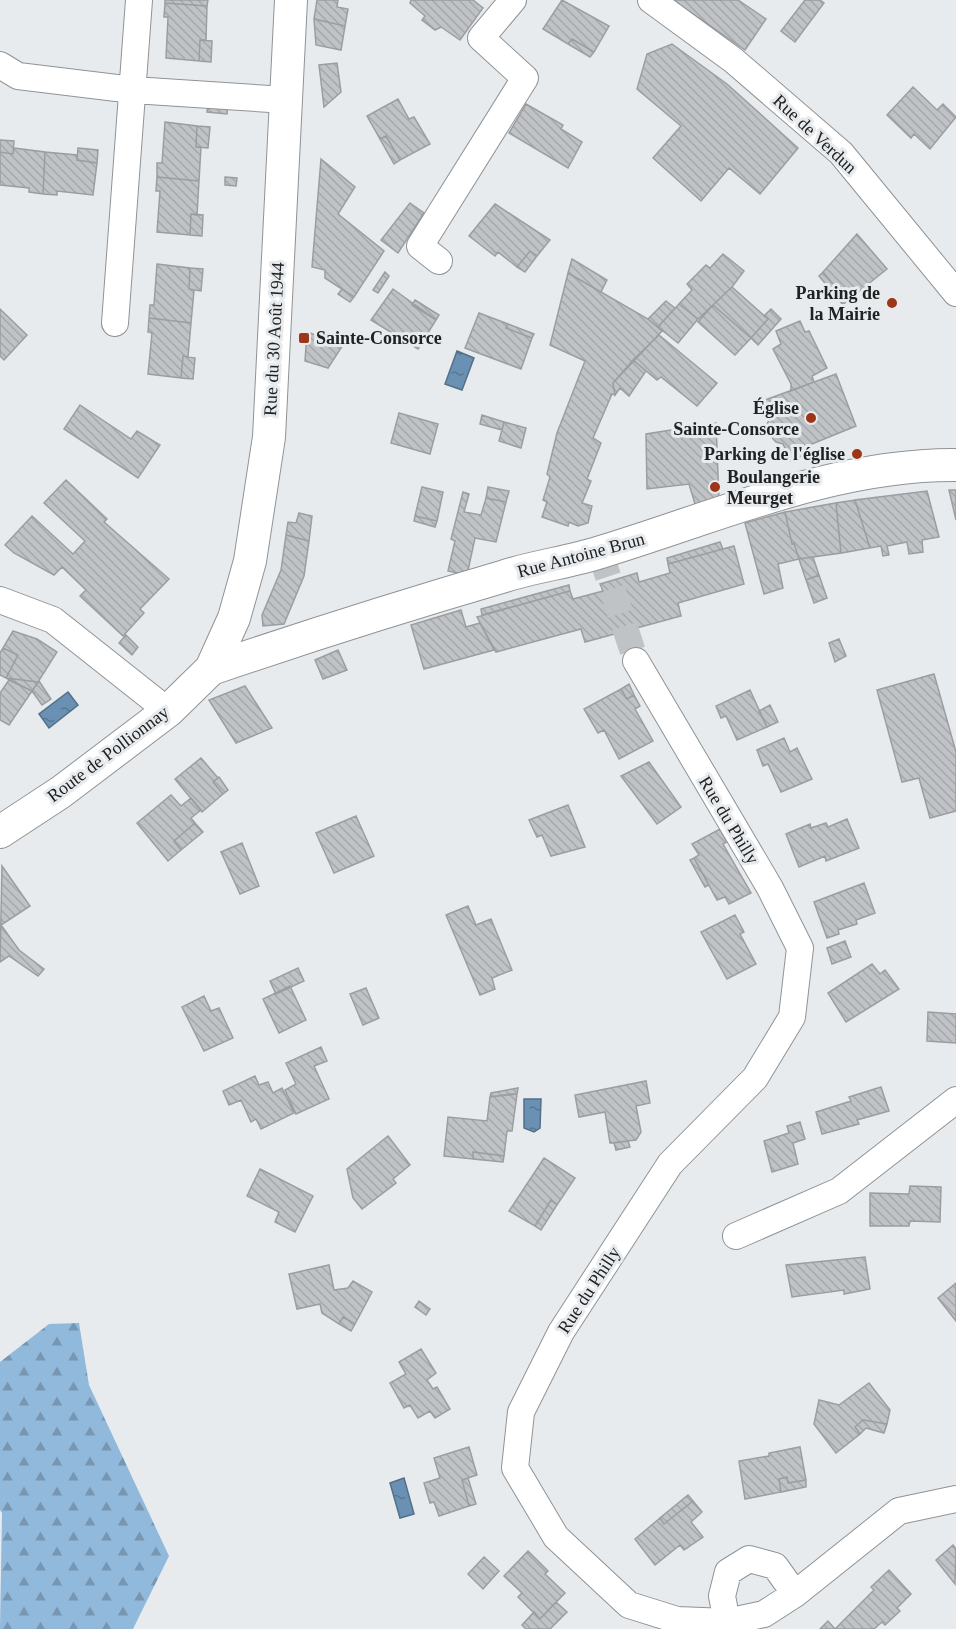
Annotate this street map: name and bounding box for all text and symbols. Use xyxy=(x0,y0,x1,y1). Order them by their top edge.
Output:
street label: Rue de Verdun xyxy=(769,90,861,178)
street label: Rue du 30 Août 1944 xyxy=(260,262,288,416)
place label: Parking de la Mairie xyxy=(795,283,880,324)
marker: Parking de la Mairie xyxy=(885,296,899,310)
place label: Sainte-Consorce xyxy=(316,328,442,348)
marker: Sainte-Consorce xyxy=(297,331,311,345)
place label: Église Sainte-Consorce xyxy=(673,397,799,439)
marker: Église Sainte-Consorce xyxy=(804,411,818,425)
place label: Parking de l'église xyxy=(704,444,845,464)
marker: Parking de l'église xyxy=(850,447,864,461)
place label: Boulangerie Meurget xyxy=(727,467,820,508)
marker: Boulangerie Meurget xyxy=(708,480,722,494)
street label: Rue Antoine Brun xyxy=(515,528,647,582)
street label: Route de Pollionnay xyxy=(43,702,173,806)
street label: Rue du Philly xyxy=(695,772,763,868)
street label: Rue du Philly xyxy=(554,1243,624,1337)

